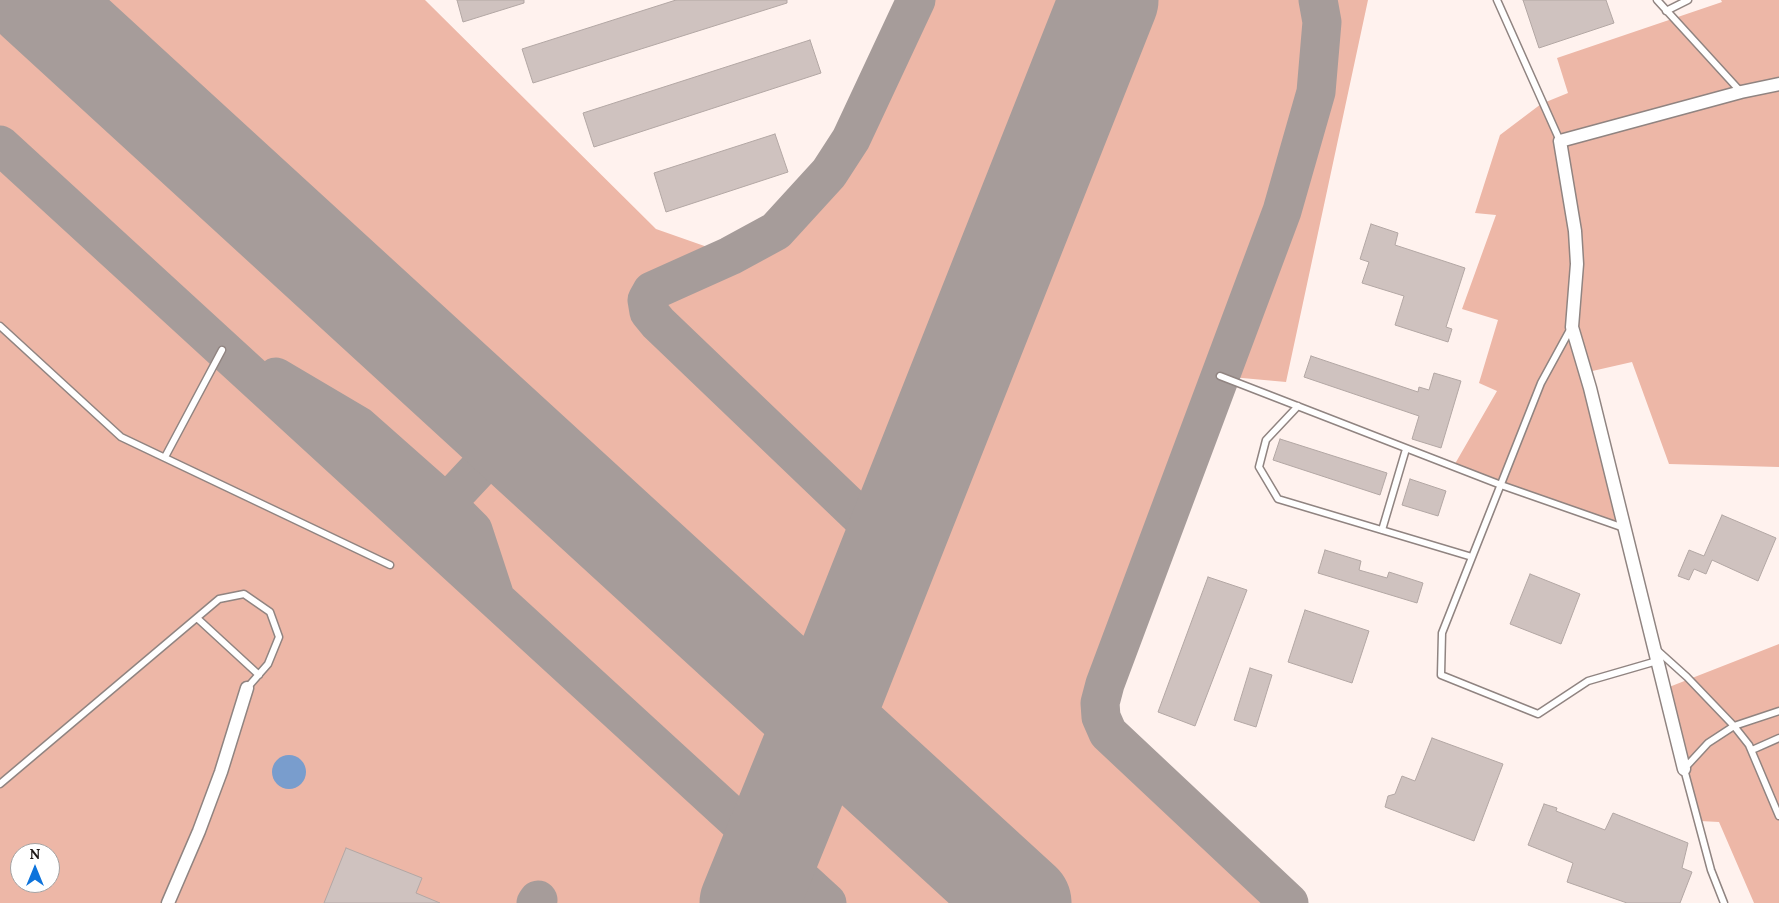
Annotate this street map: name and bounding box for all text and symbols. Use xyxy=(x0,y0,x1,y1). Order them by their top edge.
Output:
north arrow xyxy=(10,843,60,893)
text: N xyxy=(30,845,40,863)

